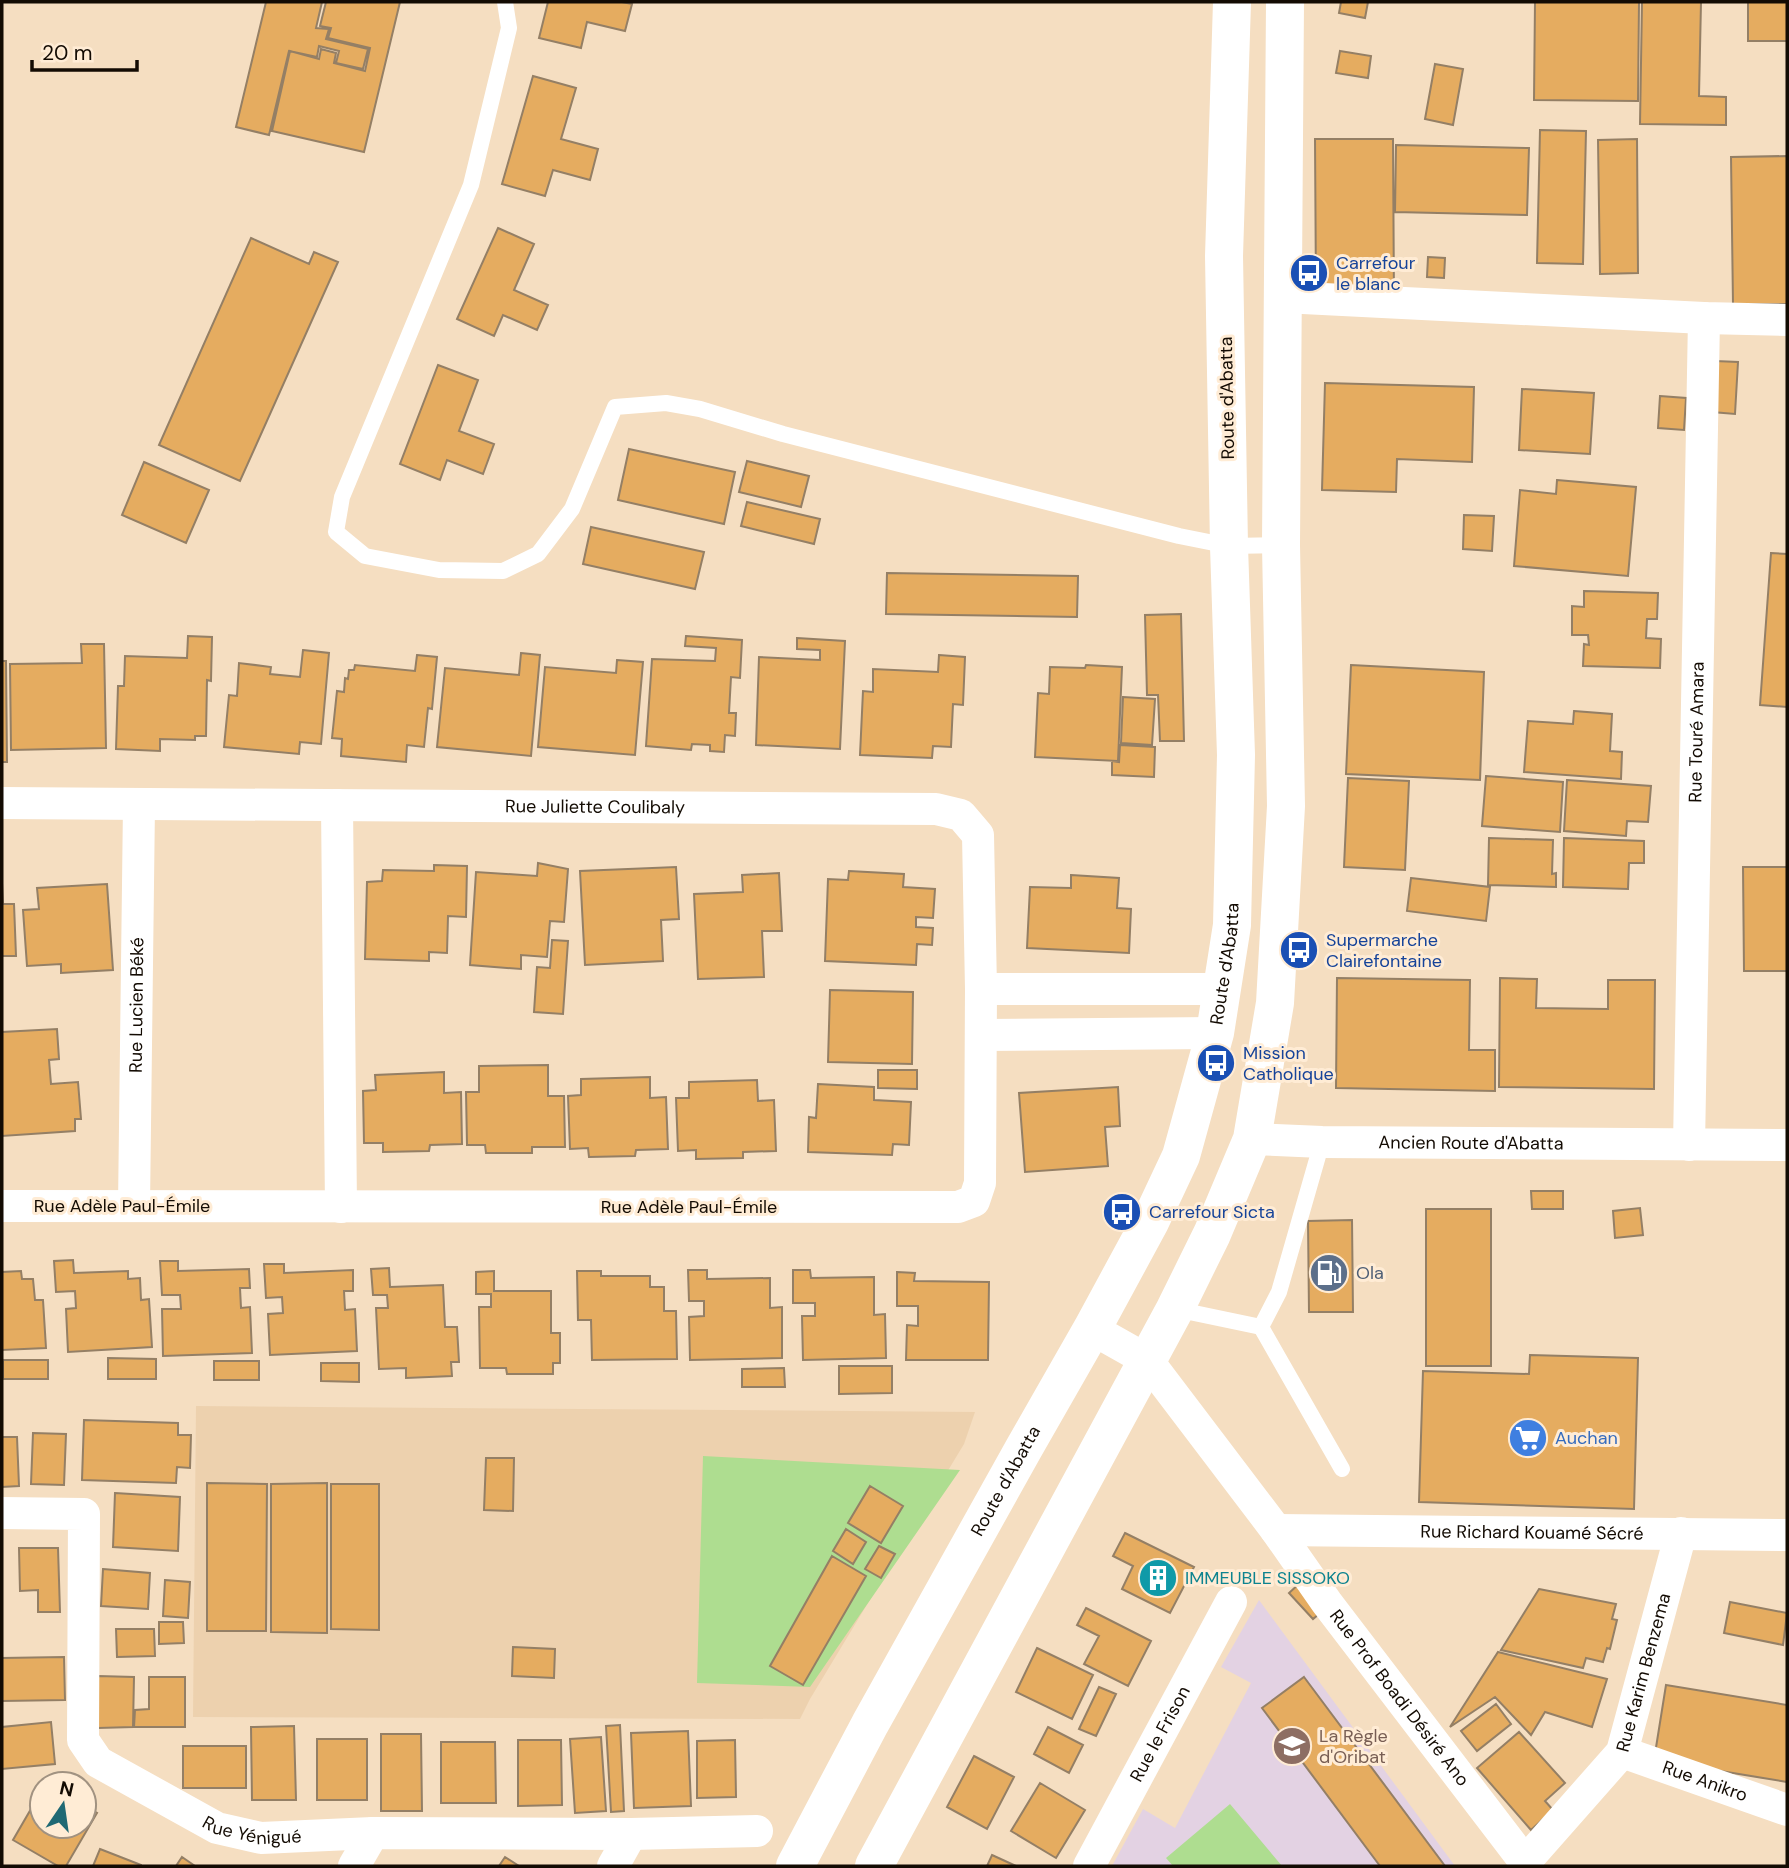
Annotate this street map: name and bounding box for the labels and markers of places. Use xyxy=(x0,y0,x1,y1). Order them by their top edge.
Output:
place label: Carrefour le blanc xyxy=(1336,251,1416,296)
bus stop icon: Carrefour le blanc xyxy=(1288,252,1330,294)
place label: Supermarche Clairefontaine xyxy=(1326,928,1442,973)
bus stop icon: Supermarche Clairefontaine xyxy=(1278,929,1320,971)
place label: Mission Catholique xyxy=(1243,1041,1334,1086)
bus stop icon: Mission Catholique xyxy=(1195,1042,1237,1084)
bus stop icon: Carrefour Sicta xyxy=(1101,1191,1143,1233)
place label: Carrefour Sicta xyxy=(1149,1200,1275,1224)
fuel station icon: Ola xyxy=(1308,1252,1350,1294)
place label: Ola xyxy=(1356,1261,1384,1285)
supermarket icon: Auchan xyxy=(1507,1417,1549,1459)
place label: Auchan xyxy=(1555,1426,1618,1450)
building icon: IMMEUBLE SISSOKO xyxy=(1137,1557,1179,1599)
place label: IMMEUBLE SISSOKO xyxy=(1185,1566,1350,1590)
place label: La Règle d'Oribat xyxy=(1319,1724,1388,1769)
school or university icon: La Règle d'Oribat xyxy=(1271,1725,1313,1767)

